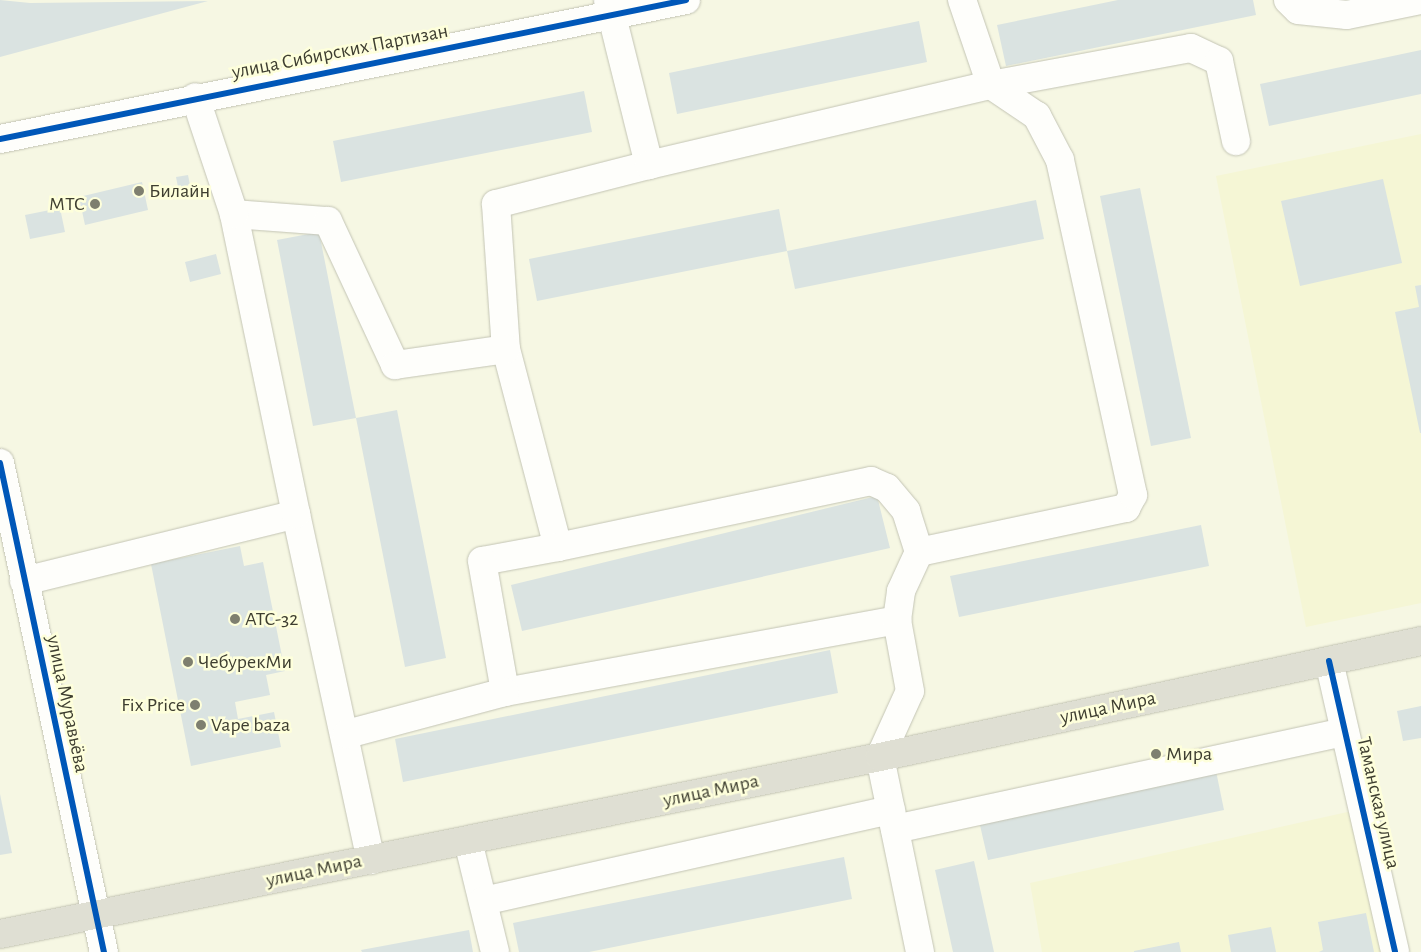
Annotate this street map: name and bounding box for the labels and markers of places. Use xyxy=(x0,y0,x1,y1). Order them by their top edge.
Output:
place label: Билайн xyxy=(149,179,210,203)
marker: Билайн xyxy=(133,185,145,197)
place label: МТС xyxy=(49,192,85,216)
marker: МТС xyxy=(89,198,101,210)
place label: АТС-32 xyxy=(245,607,298,631)
marker: АТС-32 xyxy=(229,613,241,625)
place label: ЧебурекМи xyxy=(198,650,292,674)
marker: ЧебурекМи xyxy=(182,656,194,668)
place label: Fix Price xyxy=(121,693,185,717)
marker: Fix Price xyxy=(189,699,201,711)
place label: Vape baza xyxy=(211,713,290,737)
marker: Vape baza xyxy=(195,719,207,731)
place label: Мира xyxy=(1166,742,1212,766)
marker: Мира xyxy=(1150,748,1162,760)

